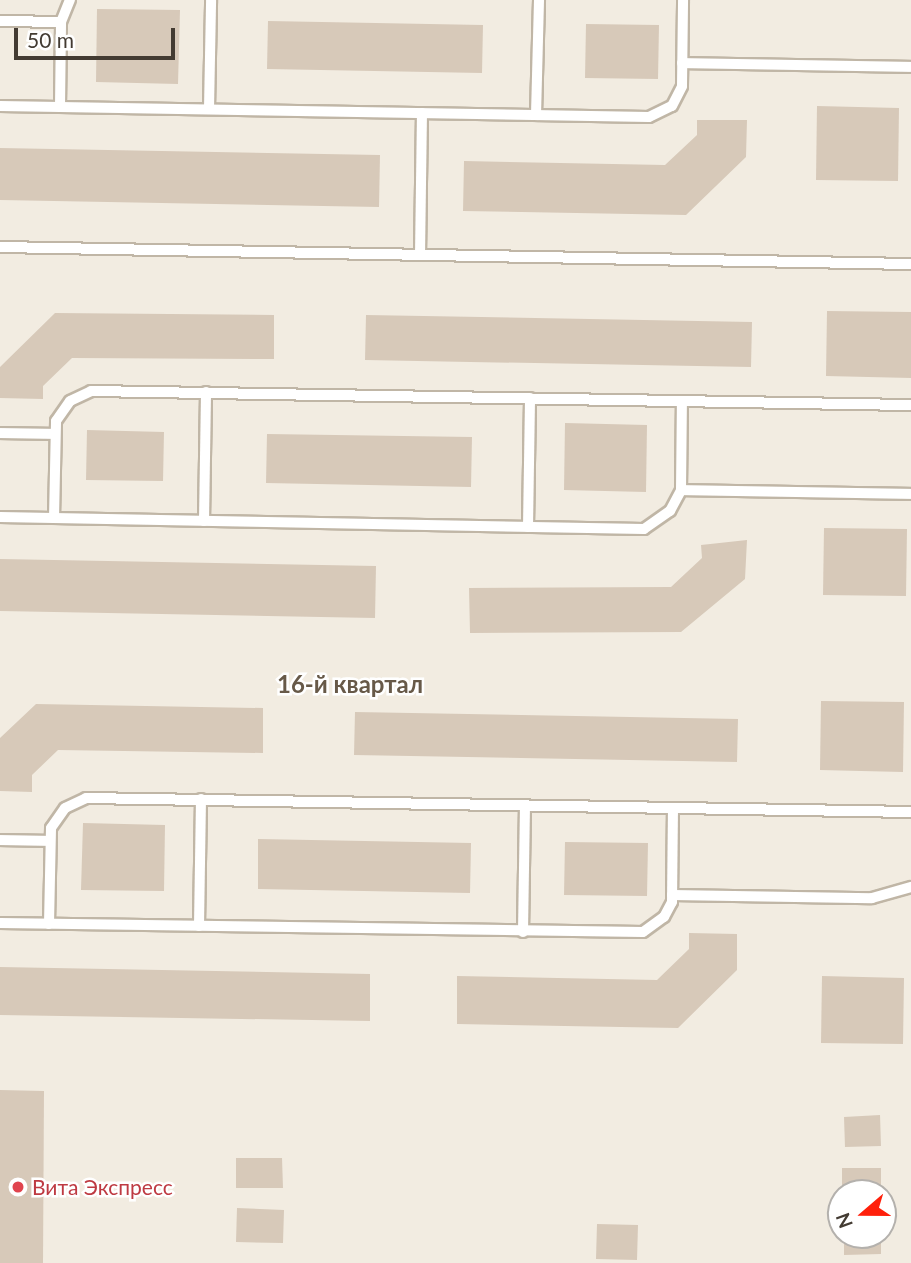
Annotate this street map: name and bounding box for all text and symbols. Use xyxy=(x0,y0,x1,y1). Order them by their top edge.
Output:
scale bar xyxy=(18,14,178,58)
text: 50 m xyxy=(27,27,74,52)
district label: 16-й квартал xyxy=(277,670,423,698)
place label: Вита Экспресс xyxy=(32,1174,173,1200)
marker: Вита Экспресс xyxy=(10,1179,26,1195)
north arrow xyxy=(827,1179,897,1249)
text: N xyxy=(830,1210,857,1231)

